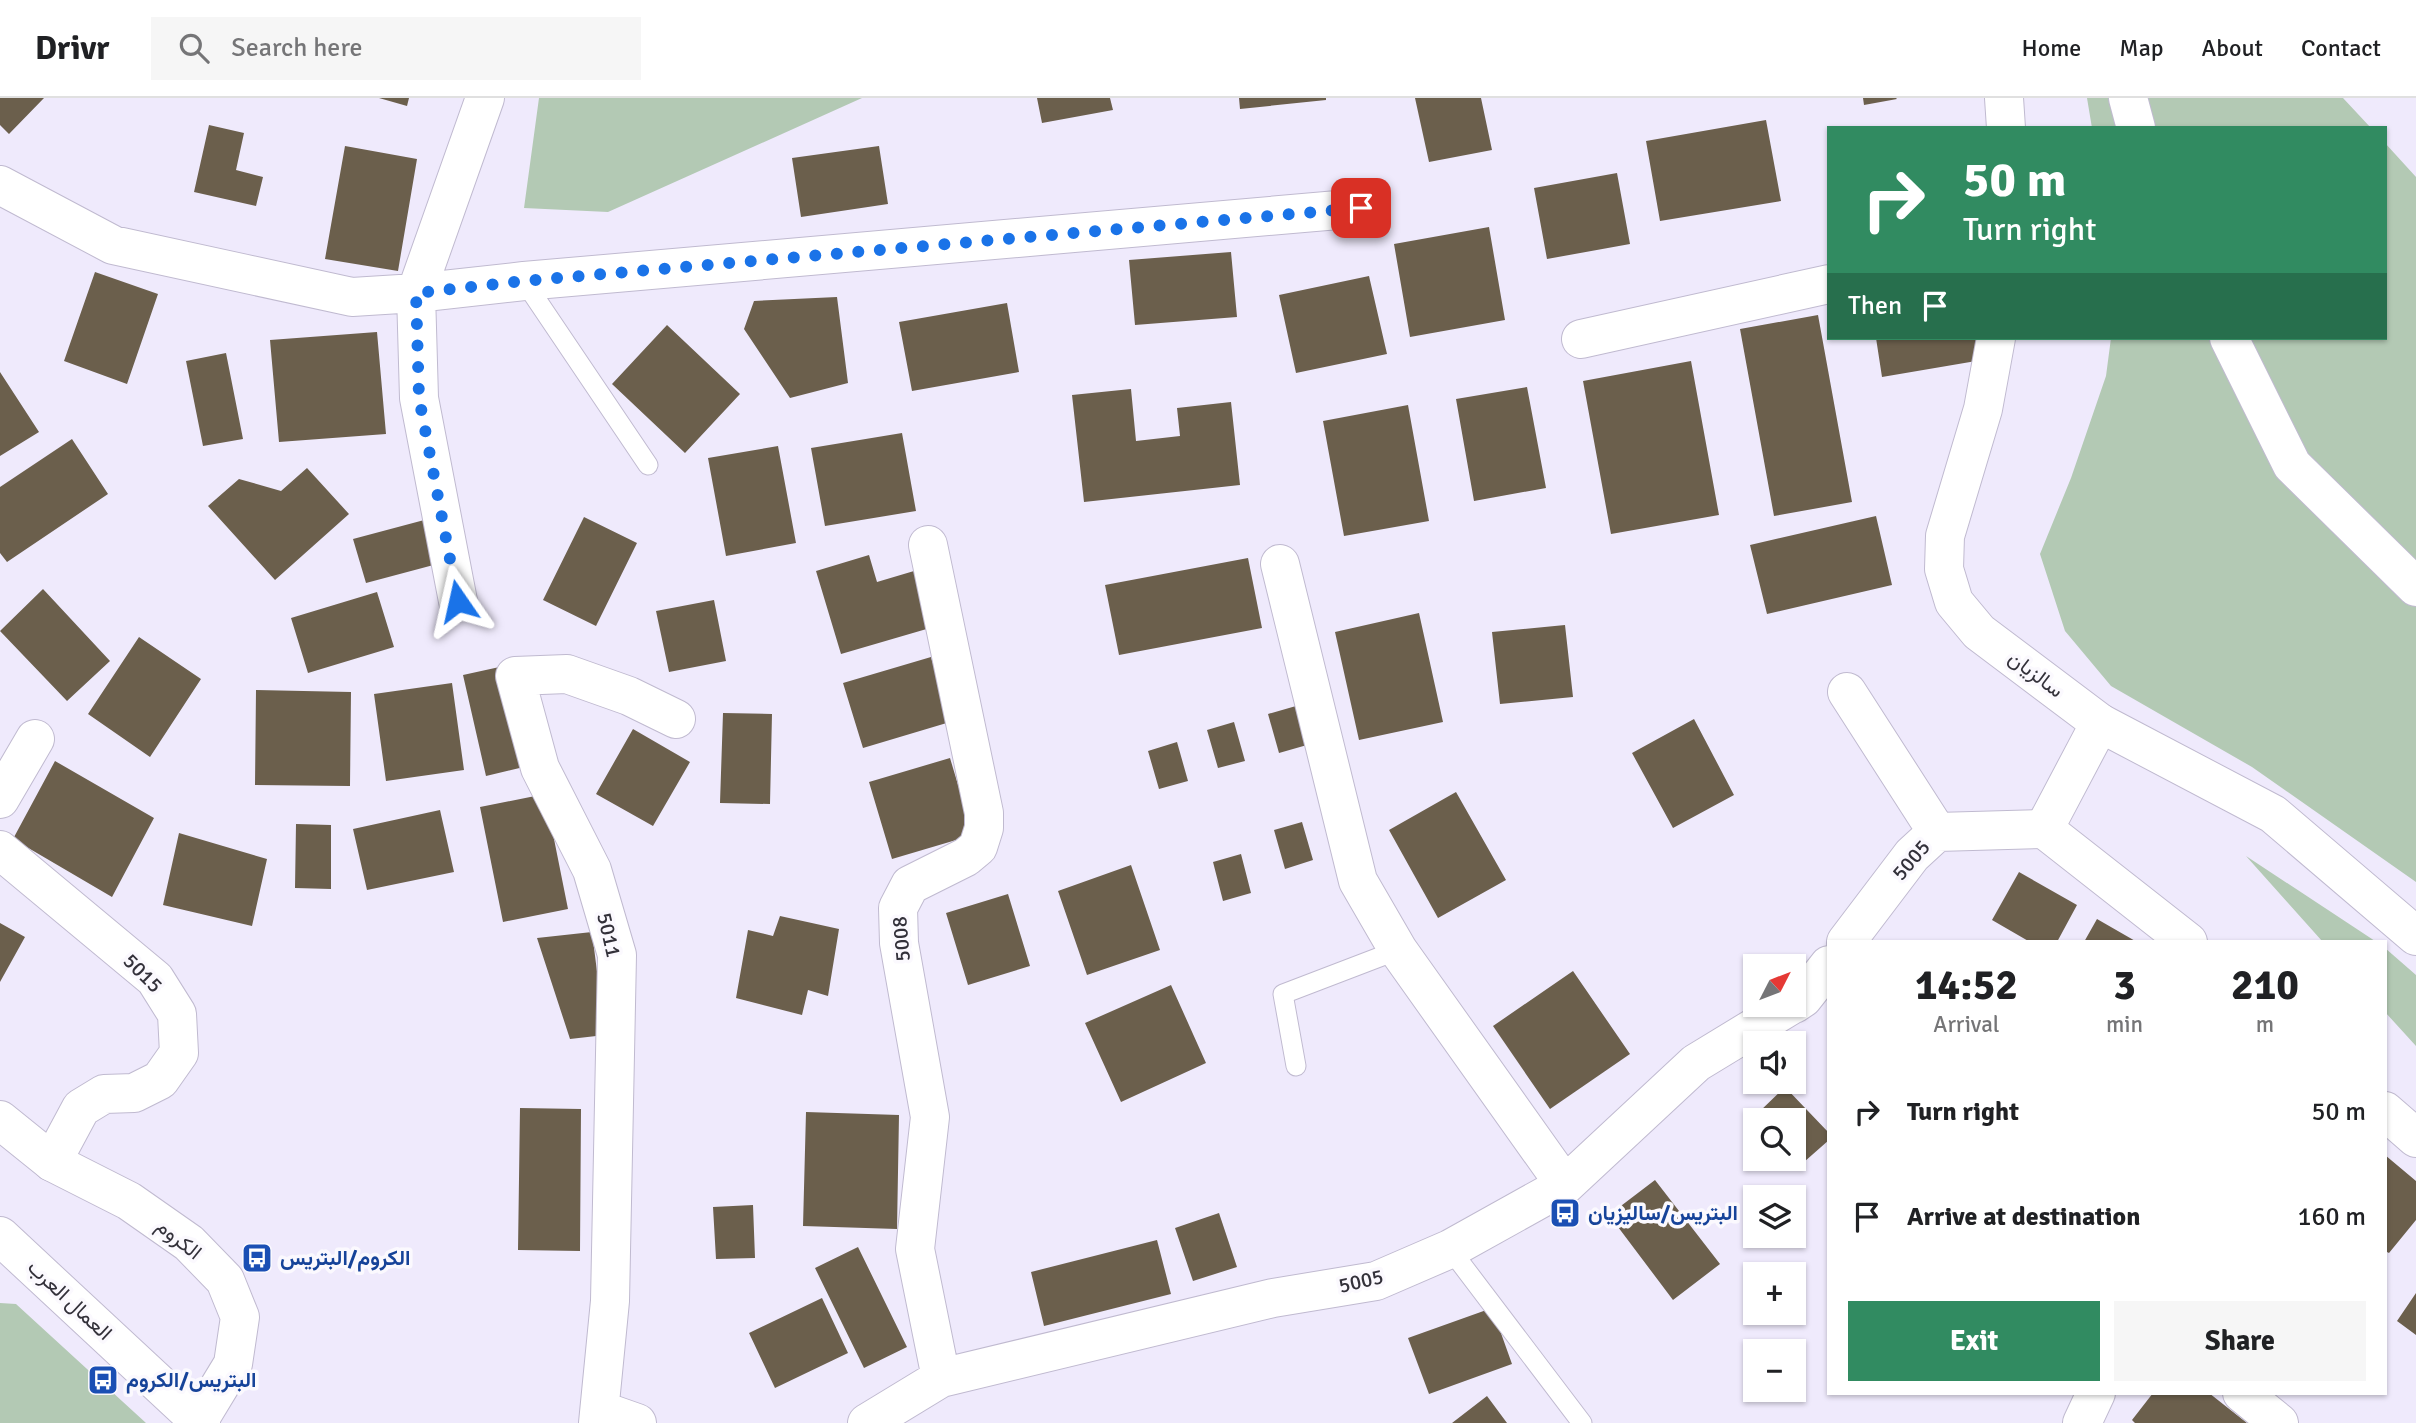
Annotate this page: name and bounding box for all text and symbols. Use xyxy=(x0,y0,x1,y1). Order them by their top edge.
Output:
search box xyxy=(151,17,641,80)
text: Drivr xyxy=(35,28,109,69)
icon: search xyxy=(175,29,213,67)
text: Search here xyxy=(231,32,362,64)
text: Home xyxy=(2021,33,2081,63)
text: Map xyxy=(2119,33,2164,63)
text: About xyxy=(2202,33,2263,63)
text: Contact xyxy=(2301,33,2381,63)
text: 50 m xyxy=(1963,150,2066,210)
icon: right xyxy=(1848,154,1939,245)
pin xyxy=(1331,178,1391,238)
icon: arrive xyxy=(1342,189,1380,227)
text: Turn right xyxy=(1963,210,2096,249)
icon: arrive xyxy=(1916,287,1954,325)
text: Then xyxy=(1848,290,1902,322)
position arrow xyxy=(421,564,495,638)
street label: سالزيان xyxy=(2003,645,2069,703)
street label: 5005 xyxy=(1886,834,1936,886)
street label: 5011 xyxy=(591,910,627,960)
street label: 5008 xyxy=(886,915,916,963)
street label: 5015 xyxy=(118,948,168,998)
north arrow xyxy=(1743,954,1806,1017)
map controls xyxy=(1743,954,1806,1402)
text: 14:52 xyxy=(1915,960,2018,1011)
text: 3 xyxy=(2113,960,2136,1011)
text: 210 xyxy=(2231,960,2299,1011)
text: Arrival xyxy=(1933,1010,2000,1039)
text: min xyxy=(2106,1010,2143,1039)
text: m xyxy=(2256,1010,2274,1039)
button: sound xyxy=(1743,1031,1806,1094)
icon: right xyxy=(1848,1093,1886,1131)
text: Turn right xyxy=(1907,1096,2019,1128)
text: 50 m xyxy=(2311,1096,2366,1128)
button: search xyxy=(1743,1108,1806,1171)
button: layers xyxy=(1743,1185,1806,1248)
bus stop icon: البتريس/ساليزيان xyxy=(1548,1196,1582,1230)
icon: arrive xyxy=(1848,1198,1886,1236)
place label: البتريس/ساليزيان xyxy=(1588,1200,1738,1226)
text: Arrive at destination xyxy=(1907,1201,2140,1233)
text: 160 m xyxy=(2297,1201,2366,1233)
street label: الكروم xyxy=(150,1213,207,1266)
bus stop icon: الكروم/البتريس xyxy=(240,1241,274,1275)
place label: الكروم/البتريس xyxy=(280,1245,410,1272)
street label: العمال العرب xyxy=(22,1254,118,1346)
button: + xyxy=(1743,1262,1806,1325)
street label: 5005 xyxy=(1336,1263,1386,1299)
button: Exit xyxy=(1848,1301,2100,1381)
button: Share xyxy=(2114,1301,2366,1381)
button: − xyxy=(1743,1339,1806,1402)
bus stop icon: البتريس/الكروم xyxy=(86,1363,120,1397)
place label: البتريس/الكروم xyxy=(126,1367,256,1394)

